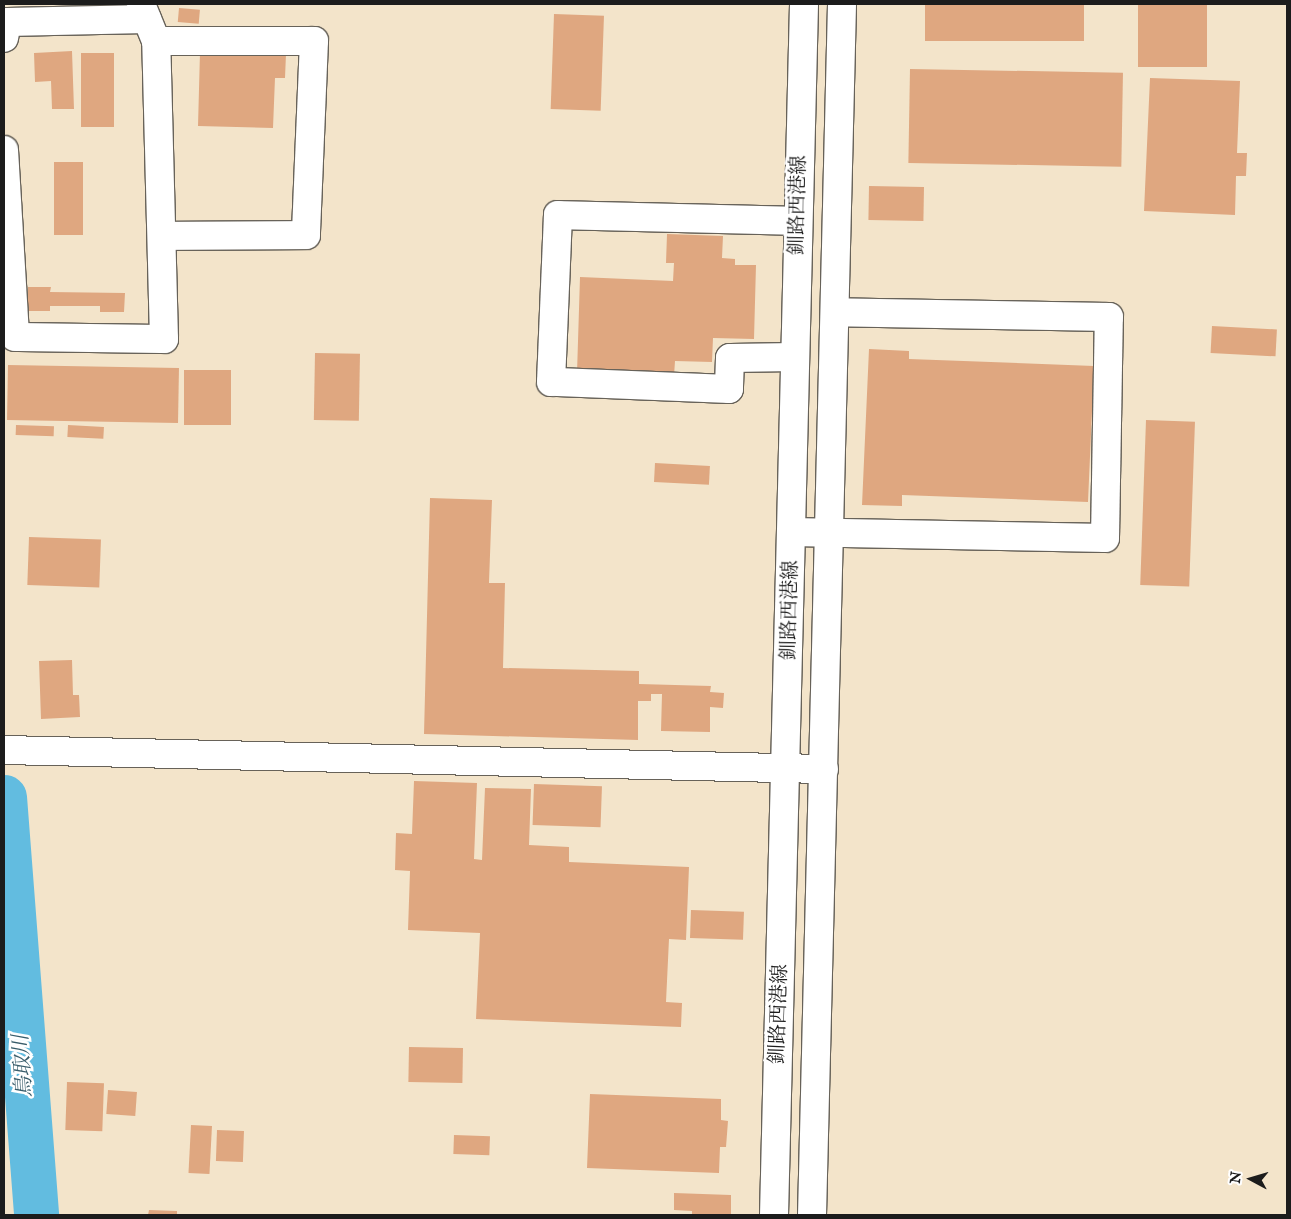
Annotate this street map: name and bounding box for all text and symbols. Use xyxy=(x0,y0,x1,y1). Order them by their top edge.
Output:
street label: 釧路西港線 xyxy=(785,155,811,255)
street label: 釧路西港線 xyxy=(777,560,803,660)
street label: 釧路西港線 xyxy=(765,964,793,1064)
water label: 鳥取川 xyxy=(9,1034,39,1098)
north arrow xyxy=(1226,1154,1276,1204)
text: N xyxy=(1226,1170,1246,1184)

